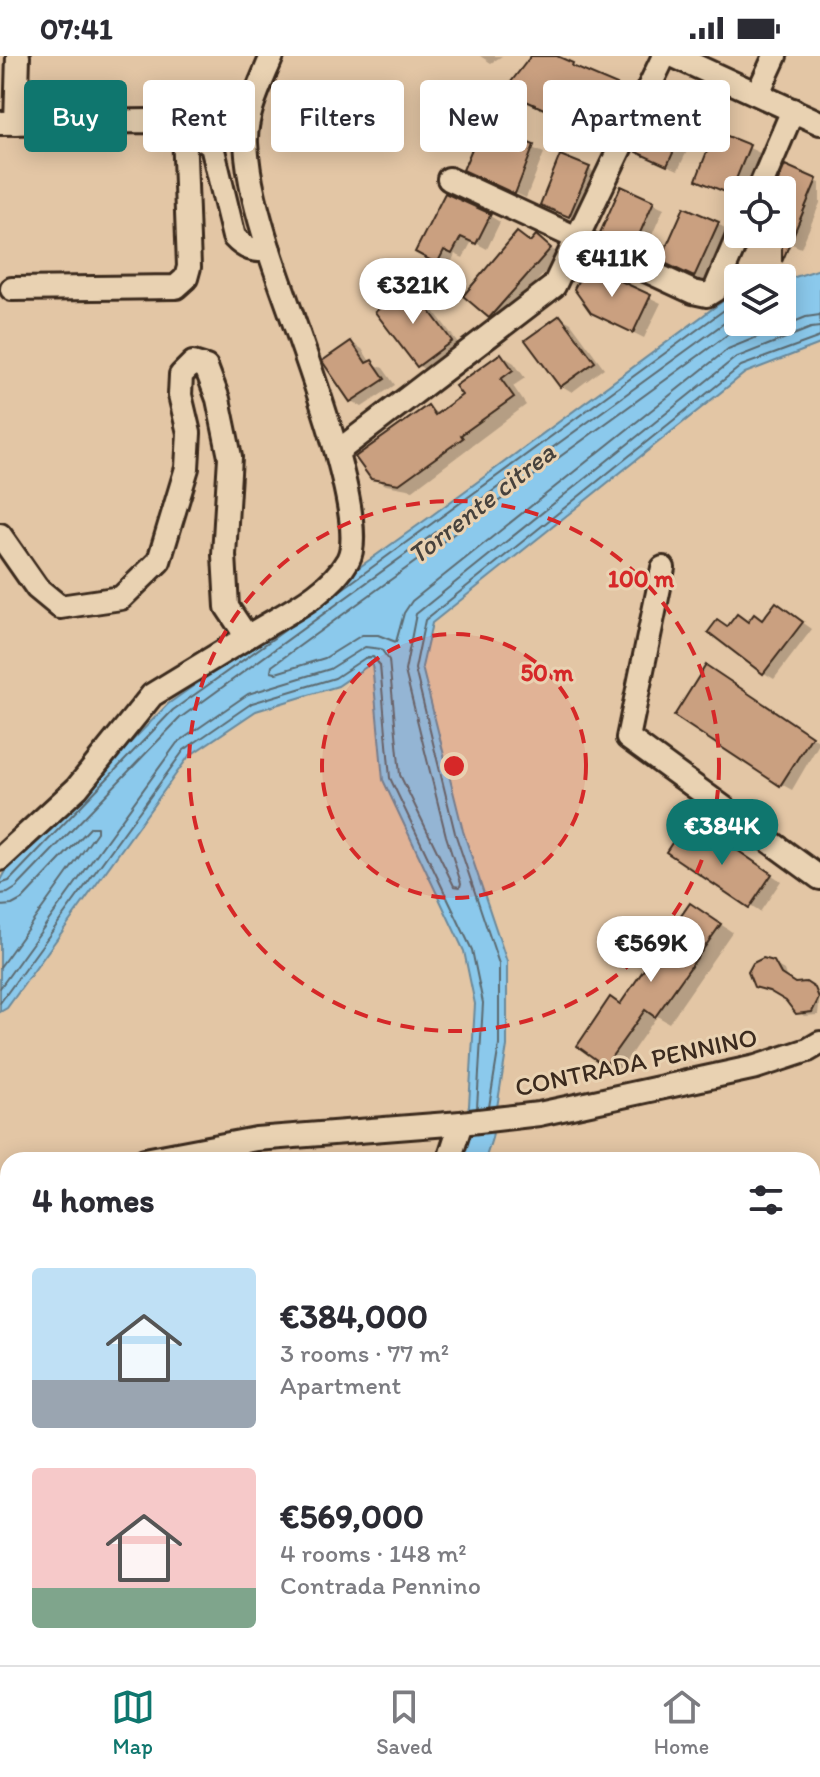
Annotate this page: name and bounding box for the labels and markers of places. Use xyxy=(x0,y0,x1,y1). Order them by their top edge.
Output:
pin: €411K xyxy=(556,231,668,299)
pin: €321K xyxy=(357,258,469,326)
centre of rings xyxy=(440,752,468,780)
pin: €384K xyxy=(666,799,778,867)
pin: €569K xyxy=(595,916,707,984)

